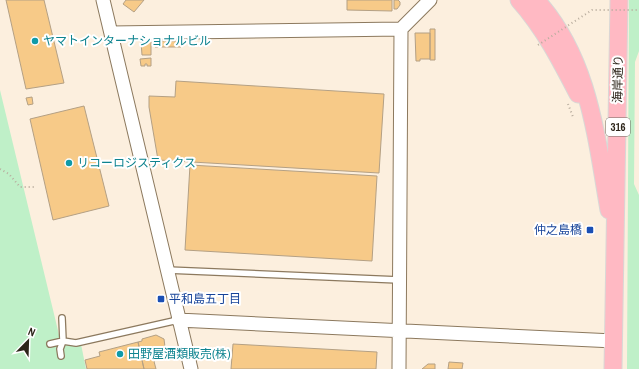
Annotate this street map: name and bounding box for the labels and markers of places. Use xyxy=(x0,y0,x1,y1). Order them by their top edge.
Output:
place label: ヤマトインターナショナルビル xyxy=(43,33,211,49)
marker: ヤマトインターナショナルビル xyxy=(30,36,40,46)
place label: リコーロジスティクス xyxy=(77,155,196,171)
marker: リコーロジスティクス xyxy=(64,158,74,168)
place label: 仲之島橋 xyxy=(534,222,582,238)
marker: 仲之島橋 xyxy=(585,225,595,235)
place label: 平和島五丁目 xyxy=(169,291,241,307)
marker: 平和島五丁目 xyxy=(156,294,166,304)
place label: 田野屋酒類販売(株) xyxy=(128,346,231,362)
marker: 田野屋酒類販売(株) xyxy=(115,349,125,359)

